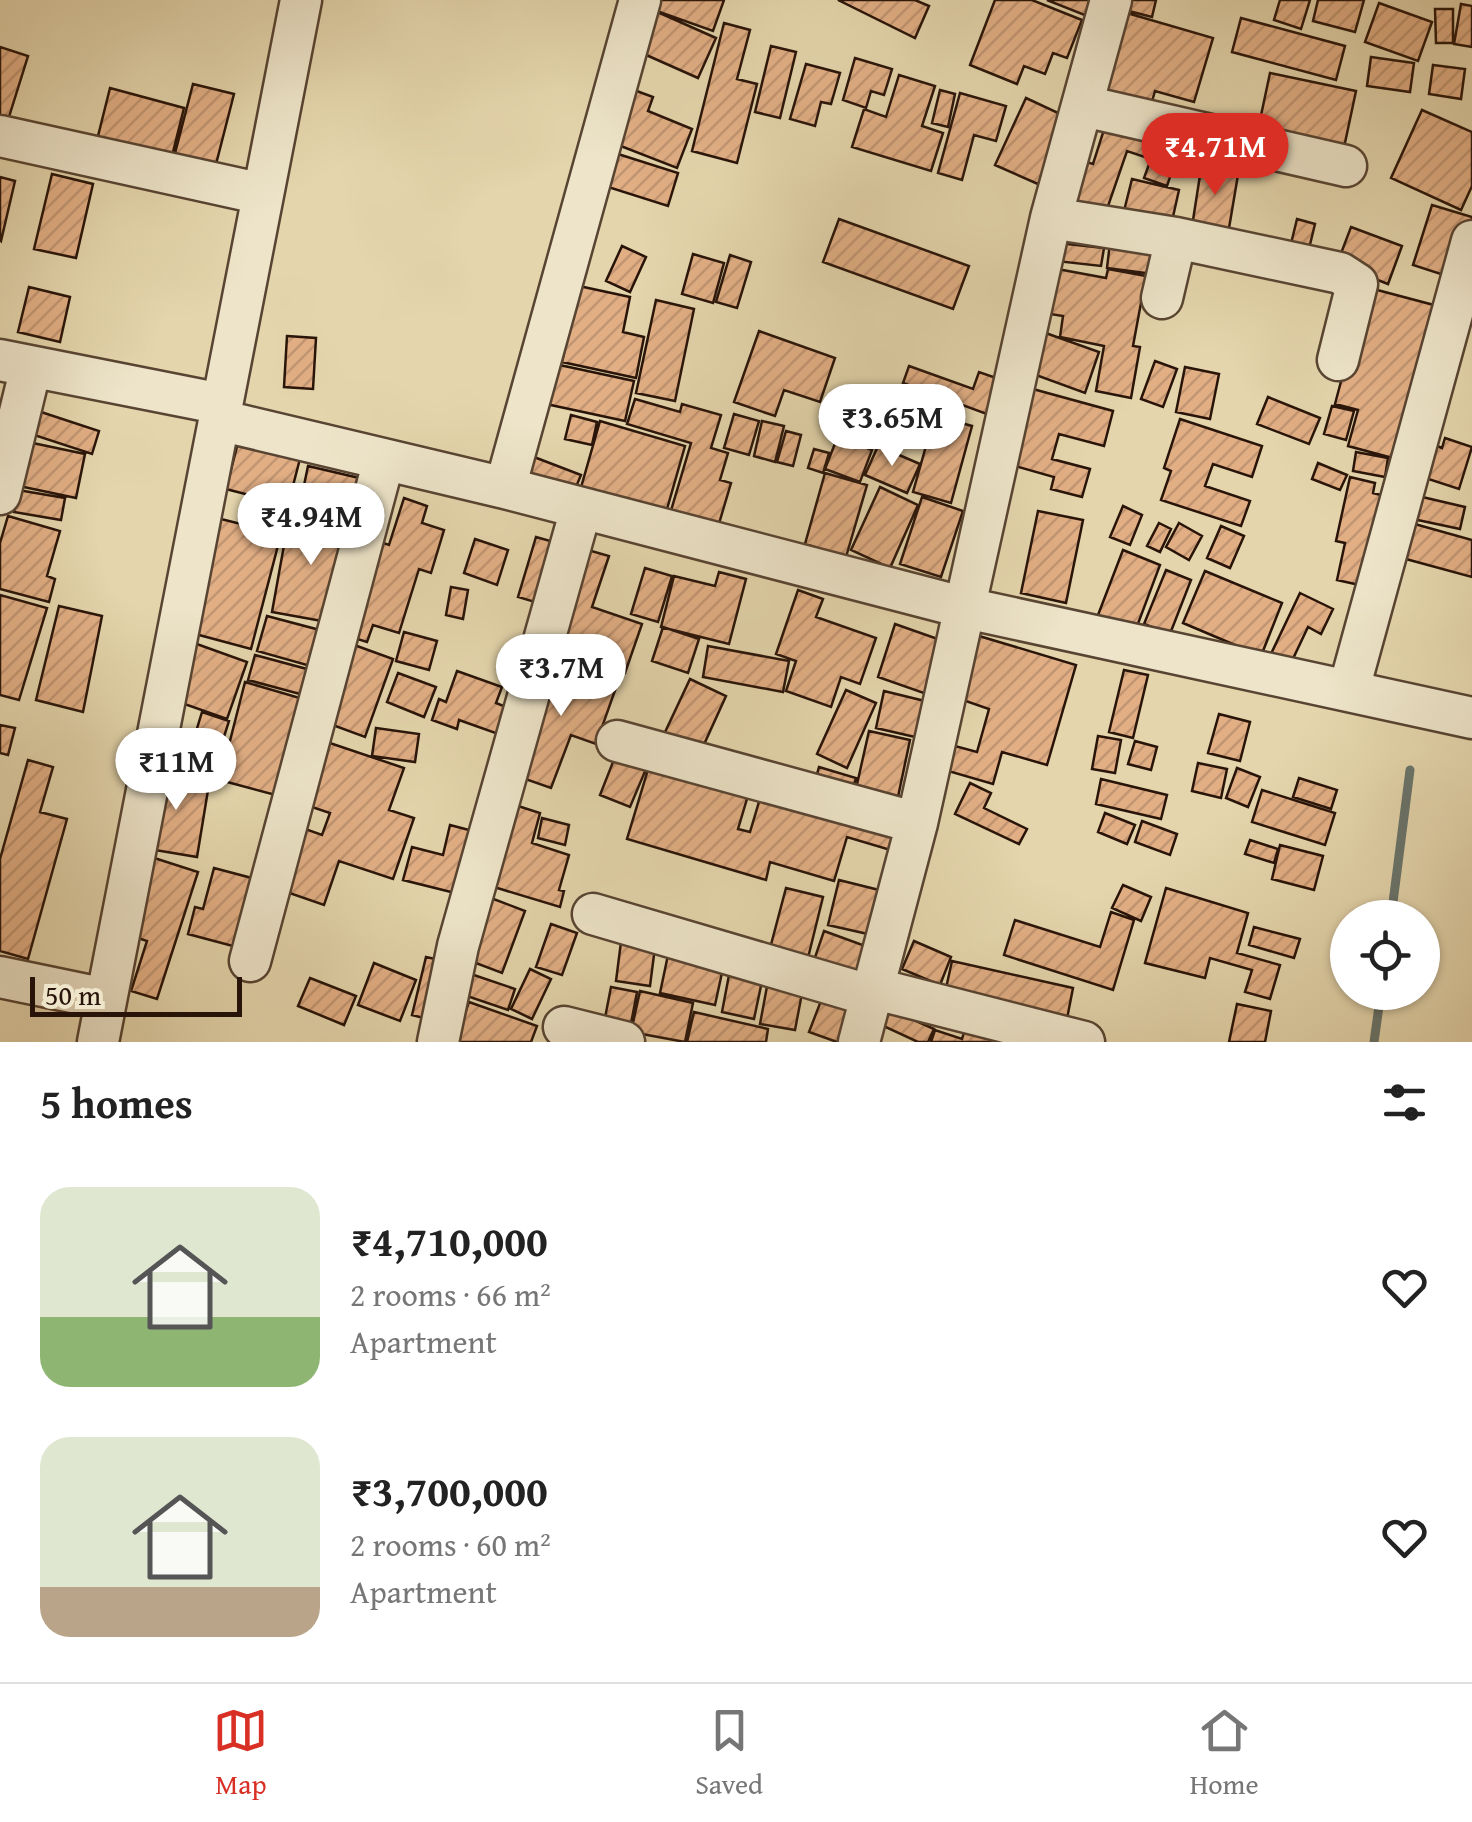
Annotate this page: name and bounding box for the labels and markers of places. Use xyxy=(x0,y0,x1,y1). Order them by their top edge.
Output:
pin: ₹4.71M xyxy=(1134,113,1296,198)
pin: ₹3.65M xyxy=(811,384,973,469)
pin: ₹4.94M xyxy=(230,483,392,568)
pin: ₹3.7M xyxy=(491,634,631,719)
pin: ₹11M xyxy=(117,728,235,813)

